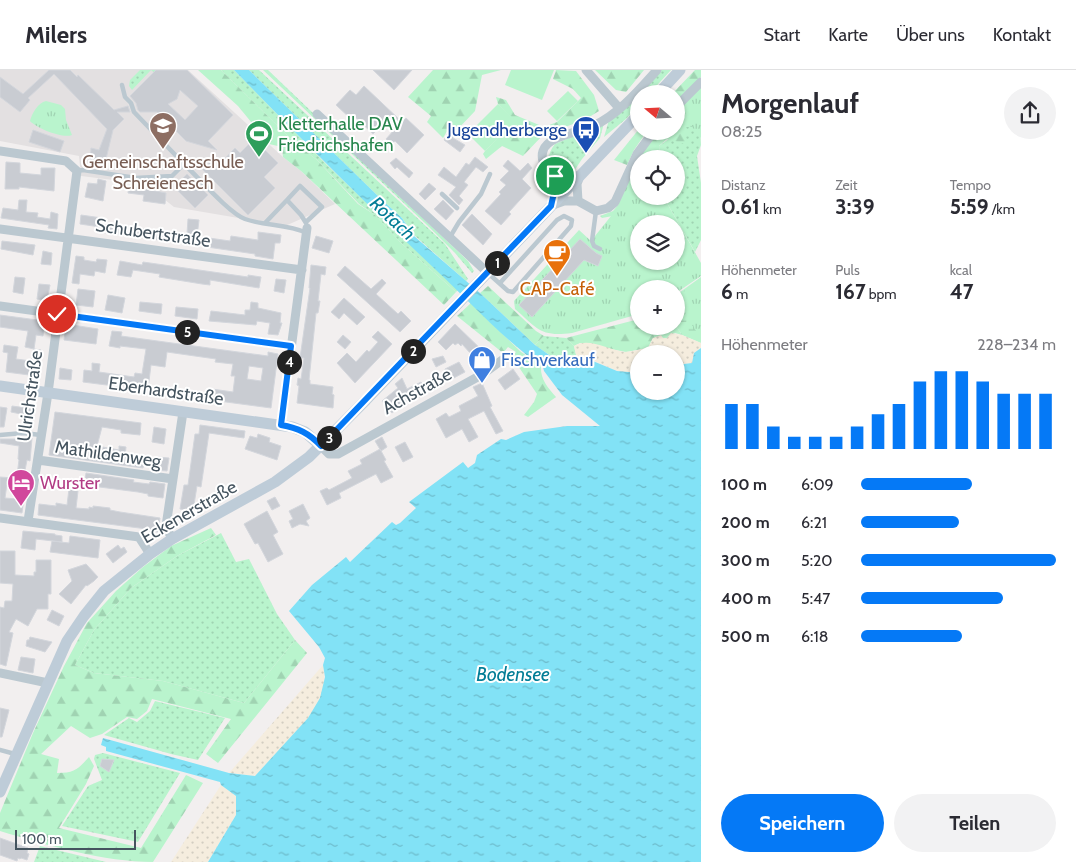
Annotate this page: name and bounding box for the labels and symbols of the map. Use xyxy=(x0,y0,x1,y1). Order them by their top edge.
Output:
north arrow xyxy=(630,85,685,140)
school or university icon: Gemeinschaftsschule Schreienesch xyxy=(148,111,178,150)
place label: Kletterhalle DAV Friedrichshafen xyxy=(278,113,403,156)
bus stop icon: Jugendherberge xyxy=(571,115,601,154)
sports icon: Kletterhalle DAV Friedrichshafen xyxy=(244,119,274,158)
place label: Jugendherberge xyxy=(446,119,567,141)
place label: Gemeinschaftsschule Schreienesch xyxy=(82,151,244,194)
pin xyxy=(534,155,576,197)
water label: Rotach xyxy=(365,192,420,245)
street label: Schubertstraße xyxy=(94,214,212,252)
cafe icon: CAP-Café xyxy=(542,238,572,277)
pin: 1 xyxy=(484,250,510,276)
place label: CAP-Café xyxy=(520,278,594,300)
pin xyxy=(36,293,78,335)
pin: 5 xyxy=(174,320,200,344)
pin: 2 xyxy=(400,338,426,364)
shop icon: Fischverkauf xyxy=(467,345,497,384)
street label: Ulrichstraße xyxy=(13,349,47,443)
place label: Fischverkauf xyxy=(501,349,595,371)
pin: 4 xyxy=(276,350,302,374)
street label: Achstraße xyxy=(378,363,456,419)
street label: Eberhardstraße xyxy=(107,372,225,410)
pin: 3 xyxy=(316,426,342,450)
street label: Mathildenweg xyxy=(53,436,164,472)
hotel icon: Wurster xyxy=(6,468,36,507)
place label: Wurster xyxy=(40,472,100,494)
street label: Eckenerstraße xyxy=(137,476,241,548)
water label: Bodensee xyxy=(476,663,550,686)
scale bar xyxy=(15,827,136,850)

